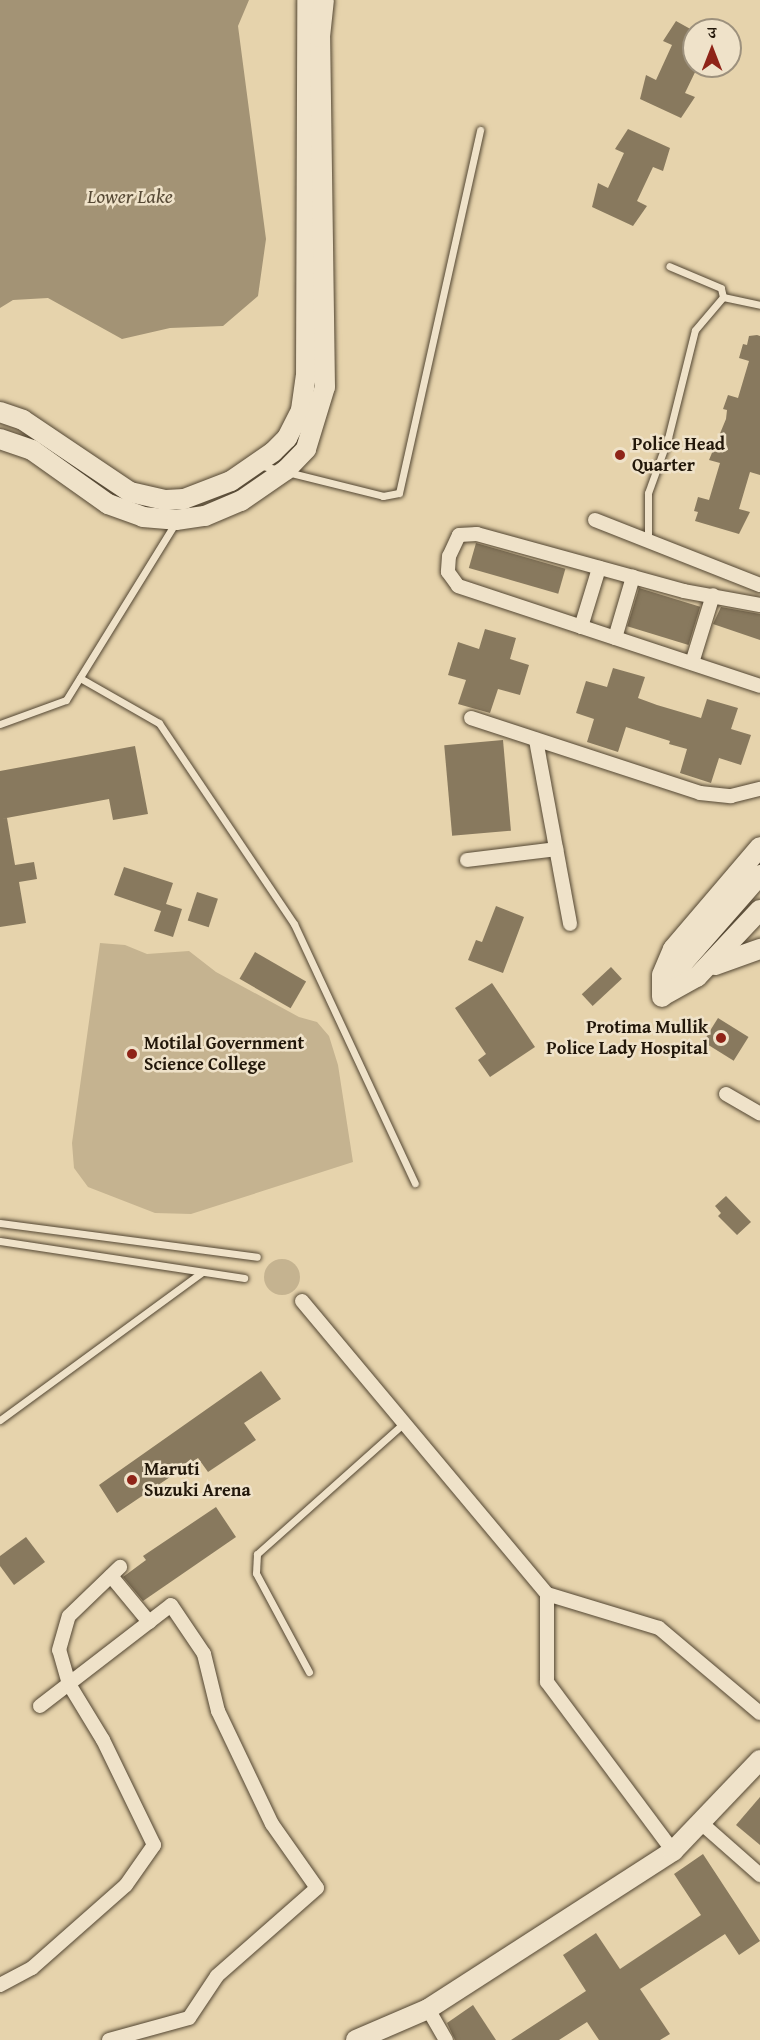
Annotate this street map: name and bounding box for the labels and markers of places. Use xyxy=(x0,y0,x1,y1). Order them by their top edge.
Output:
place label: Police Head Quarter xyxy=(632,434,725,476)
marker: Police Head Quarter xyxy=(613,448,627,462)
place label: Protima Mullik Police Lady Hospital xyxy=(546,1017,708,1060)
marker: Protima Mullik Police Lady Hospital xyxy=(712,1029,730,1047)
place label: Motilal Government Science College xyxy=(144,1033,304,1076)
marker: Motilal Government Science College xyxy=(125,1047,139,1061)
place label: Maruti Suzuki Arena xyxy=(144,1459,251,1502)
marker: Maruti Suzuki Arena xyxy=(125,1473,139,1487)

